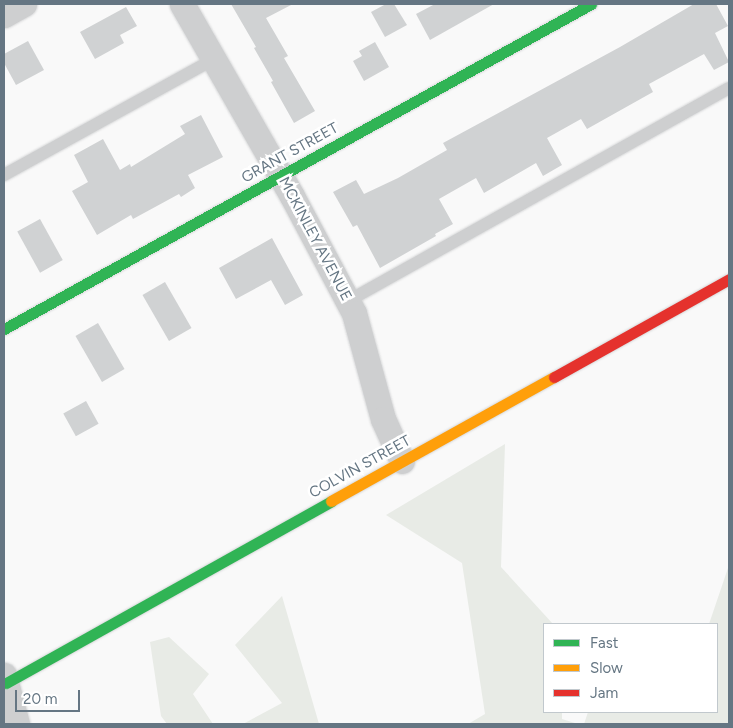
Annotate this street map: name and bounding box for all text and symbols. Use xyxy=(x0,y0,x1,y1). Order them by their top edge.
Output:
street label: GRANT STREET xyxy=(239,119,341,187)
street label: MCKINLEY AVENUE xyxy=(275,174,355,304)
street label: COLVIN STREET xyxy=(306,432,414,502)
legend xyxy=(543,623,718,713)
text: Fast xyxy=(590,634,618,652)
text: Slow xyxy=(590,659,623,677)
scale bar xyxy=(18,680,82,712)
text: Jam xyxy=(590,684,618,702)
text: 20 m xyxy=(23,690,57,708)

